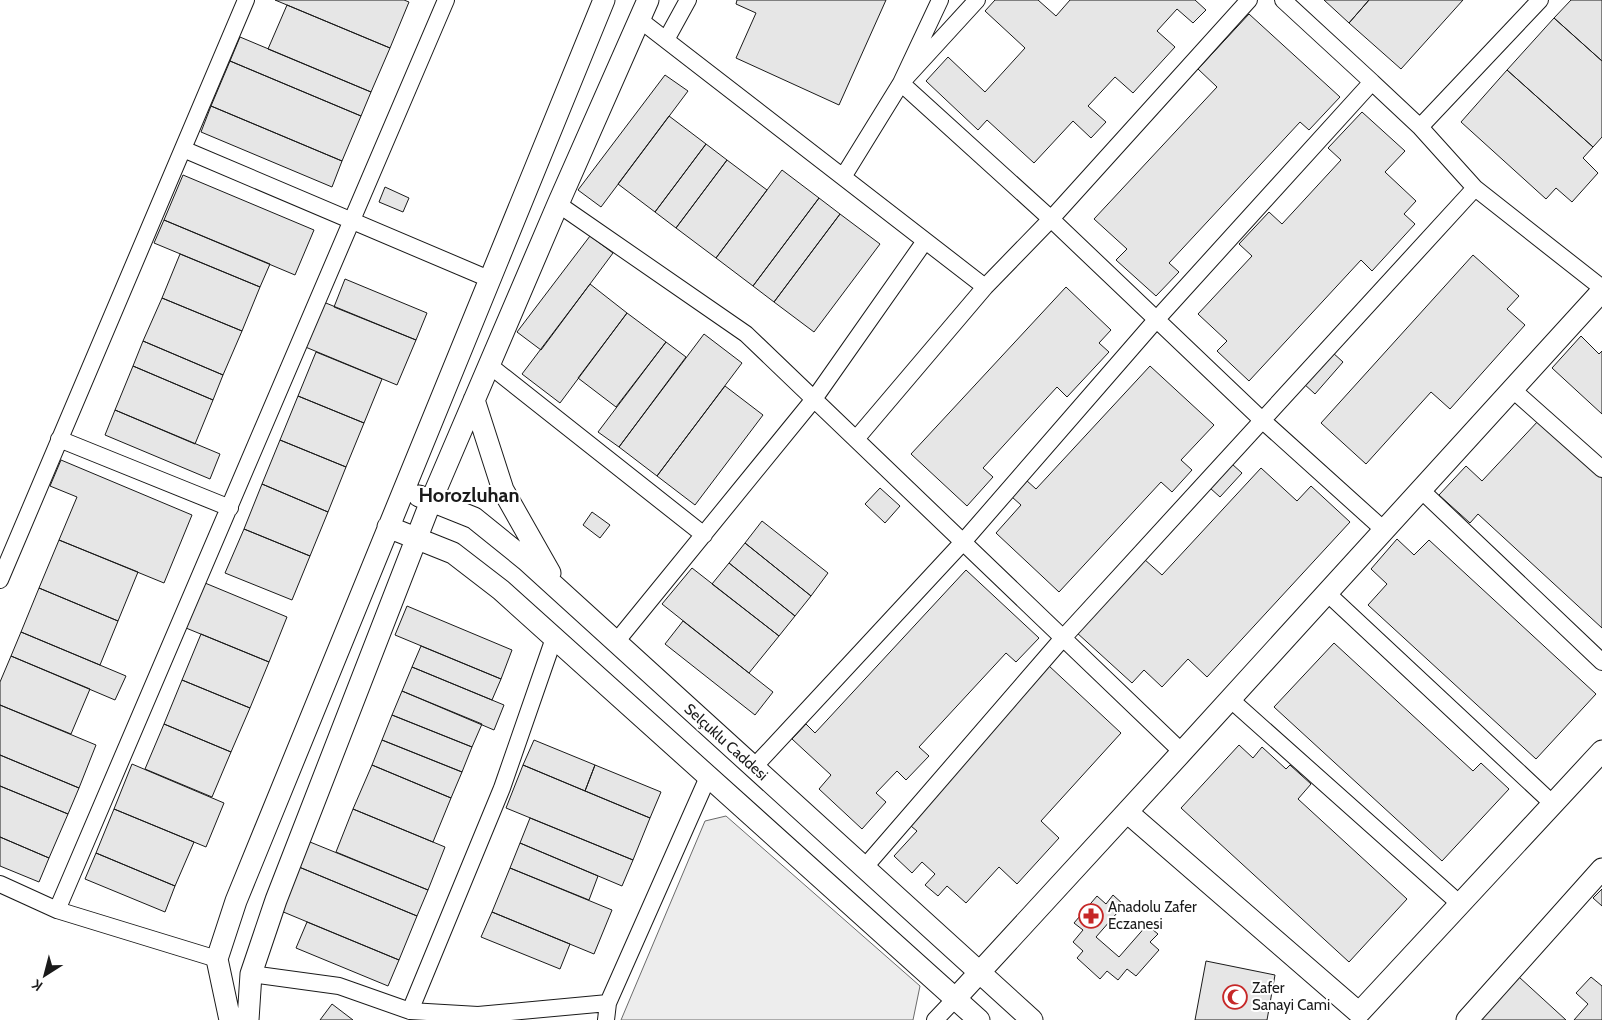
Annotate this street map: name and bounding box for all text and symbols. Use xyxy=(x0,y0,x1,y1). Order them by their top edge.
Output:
district label: Horozluhan xyxy=(418,483,520,507)
street label: Selçuklu Caddesi xyxy=(681,700,771,784)
place label: Anadolu Zafer Eczanesi xyxy=(1108,898,1197,933)
pharmacy icon: Anadolu Zafer Eczanesi xyxy=(1078,903,1104,929)
north arrow xyxy=(20,950,70,1000)
text: K xyxy=(28,976,46,995)
place label: Zafer Sanayi Cami xyxy=(1252,979,1330,1014)
mosque icon: Zafer Sanayi Cami xyxy=(1222,984,1248,1010)

